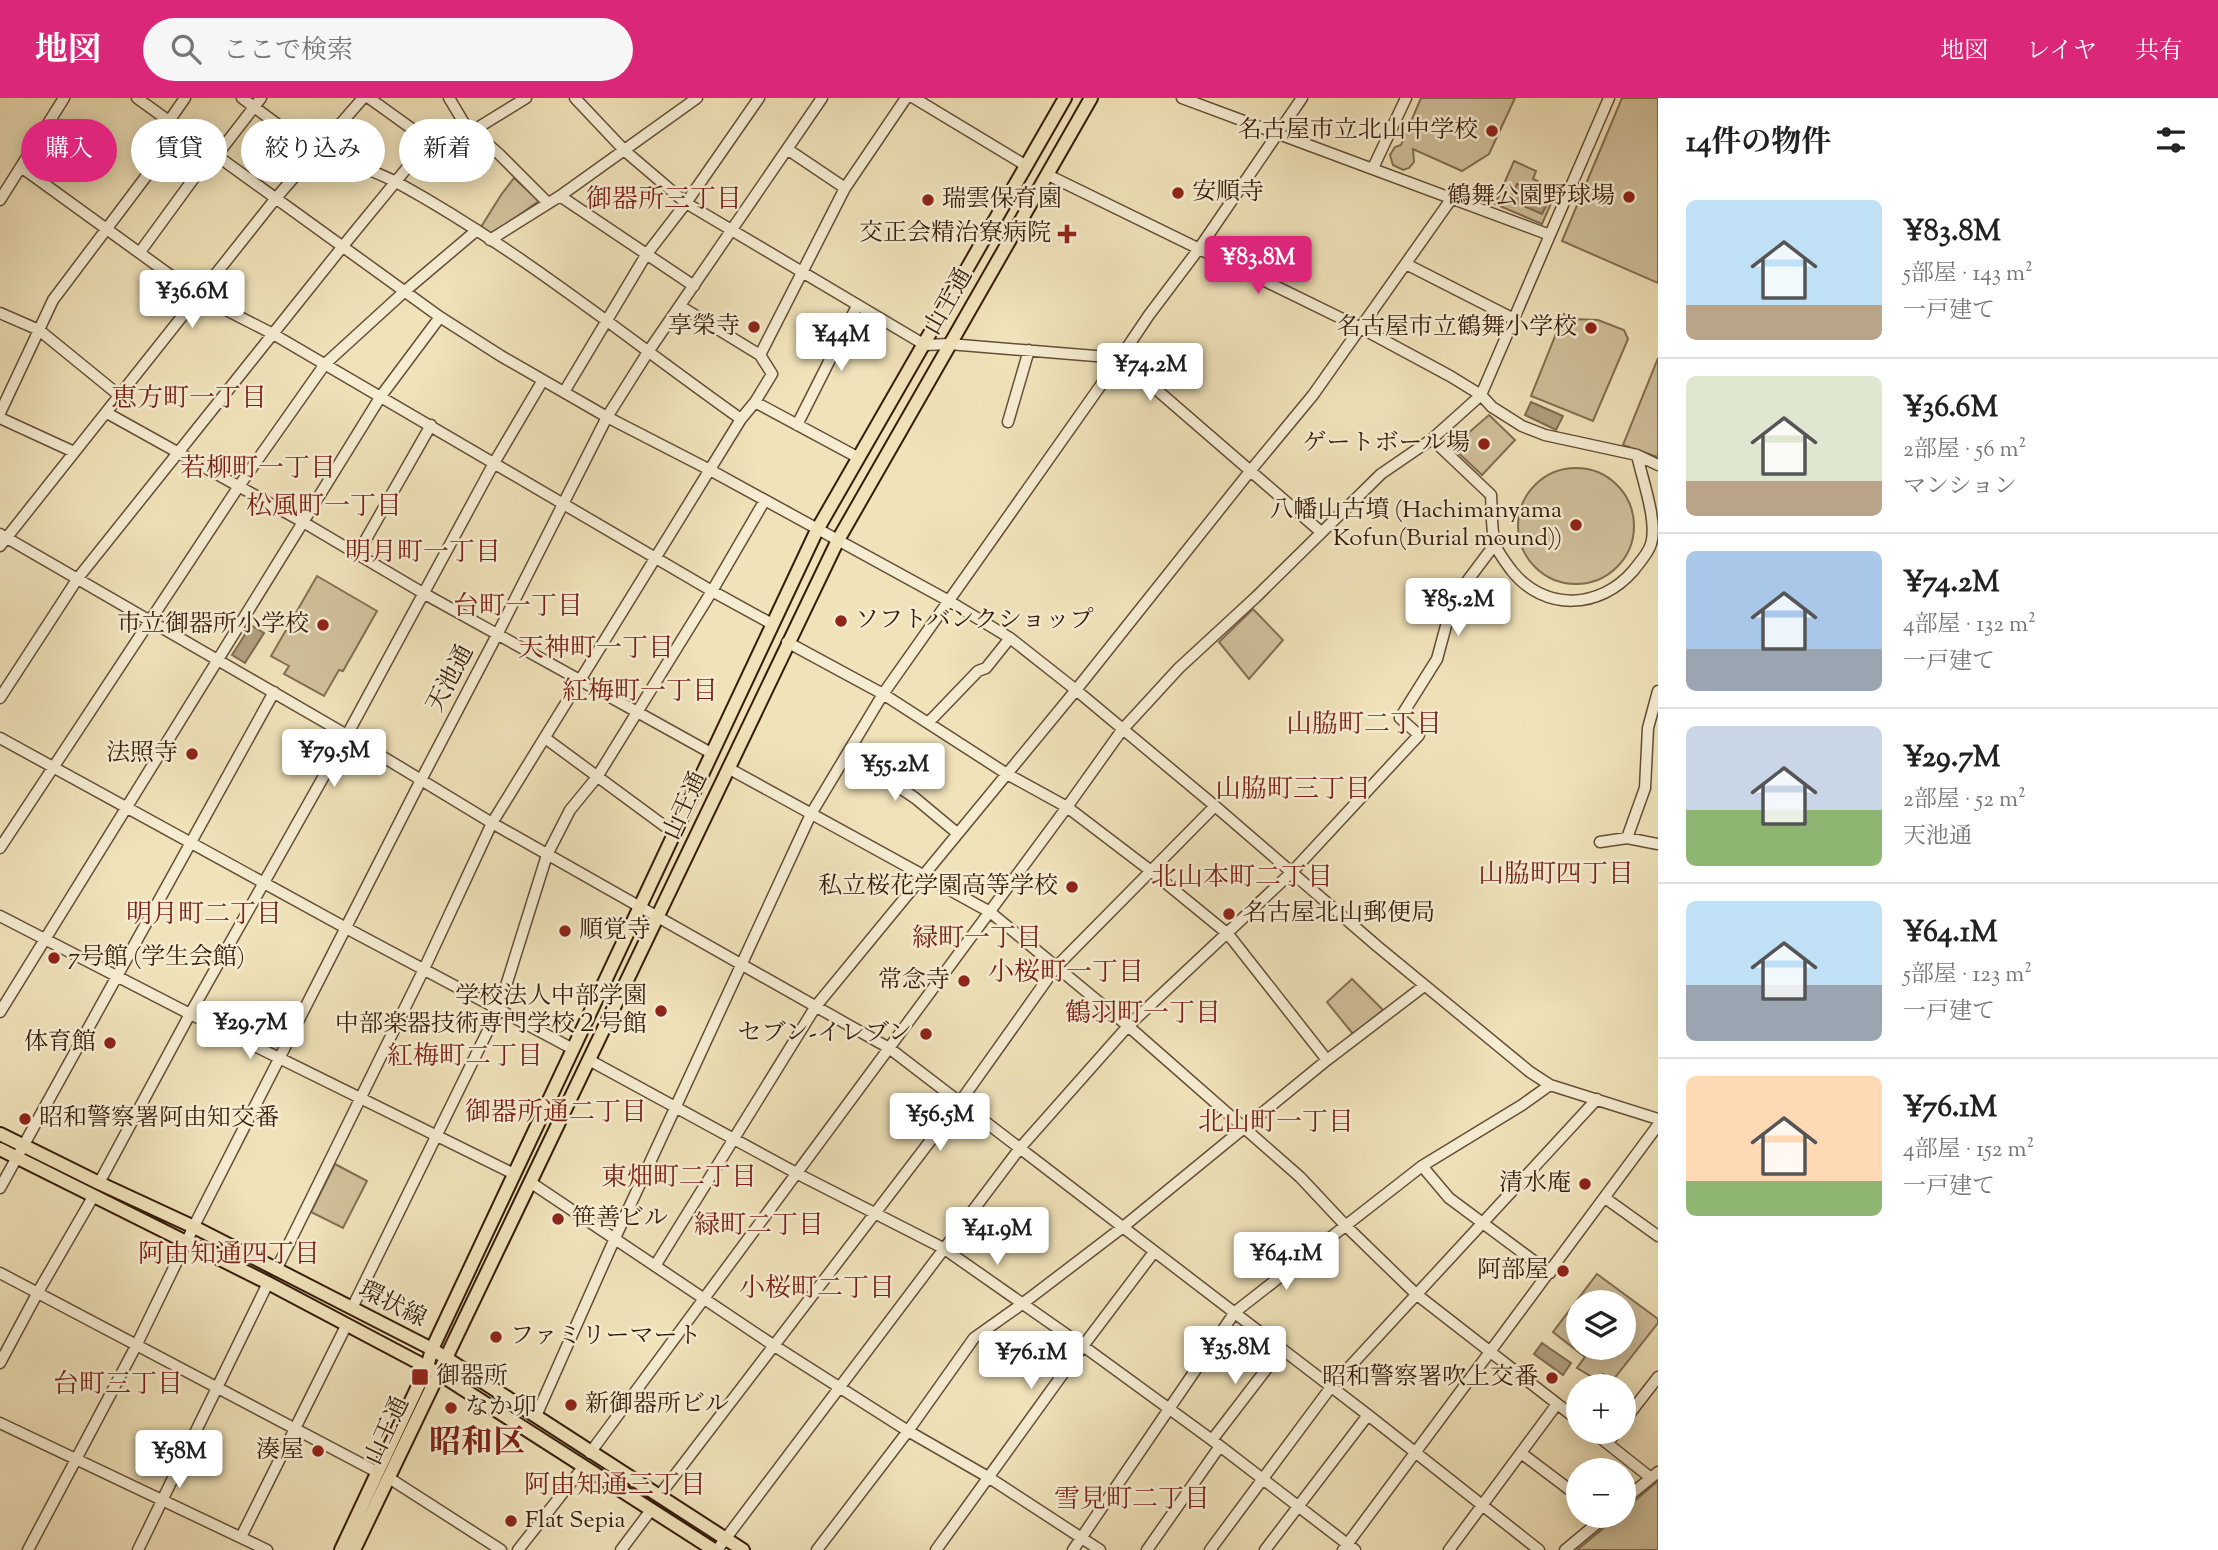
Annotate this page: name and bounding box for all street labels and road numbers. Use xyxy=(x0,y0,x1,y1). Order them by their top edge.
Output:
street label: 山王通 xyxy=(916,262,982,342)
street label: 天池通 xyxy=(419,639,483,719)
street label: 山王通 xyxy=(655,766,717,846)
street label: 環状線 xyxy=(352,1274,432,1336)
street label: 山王通 xyxy=(357,1391,419,1471)

